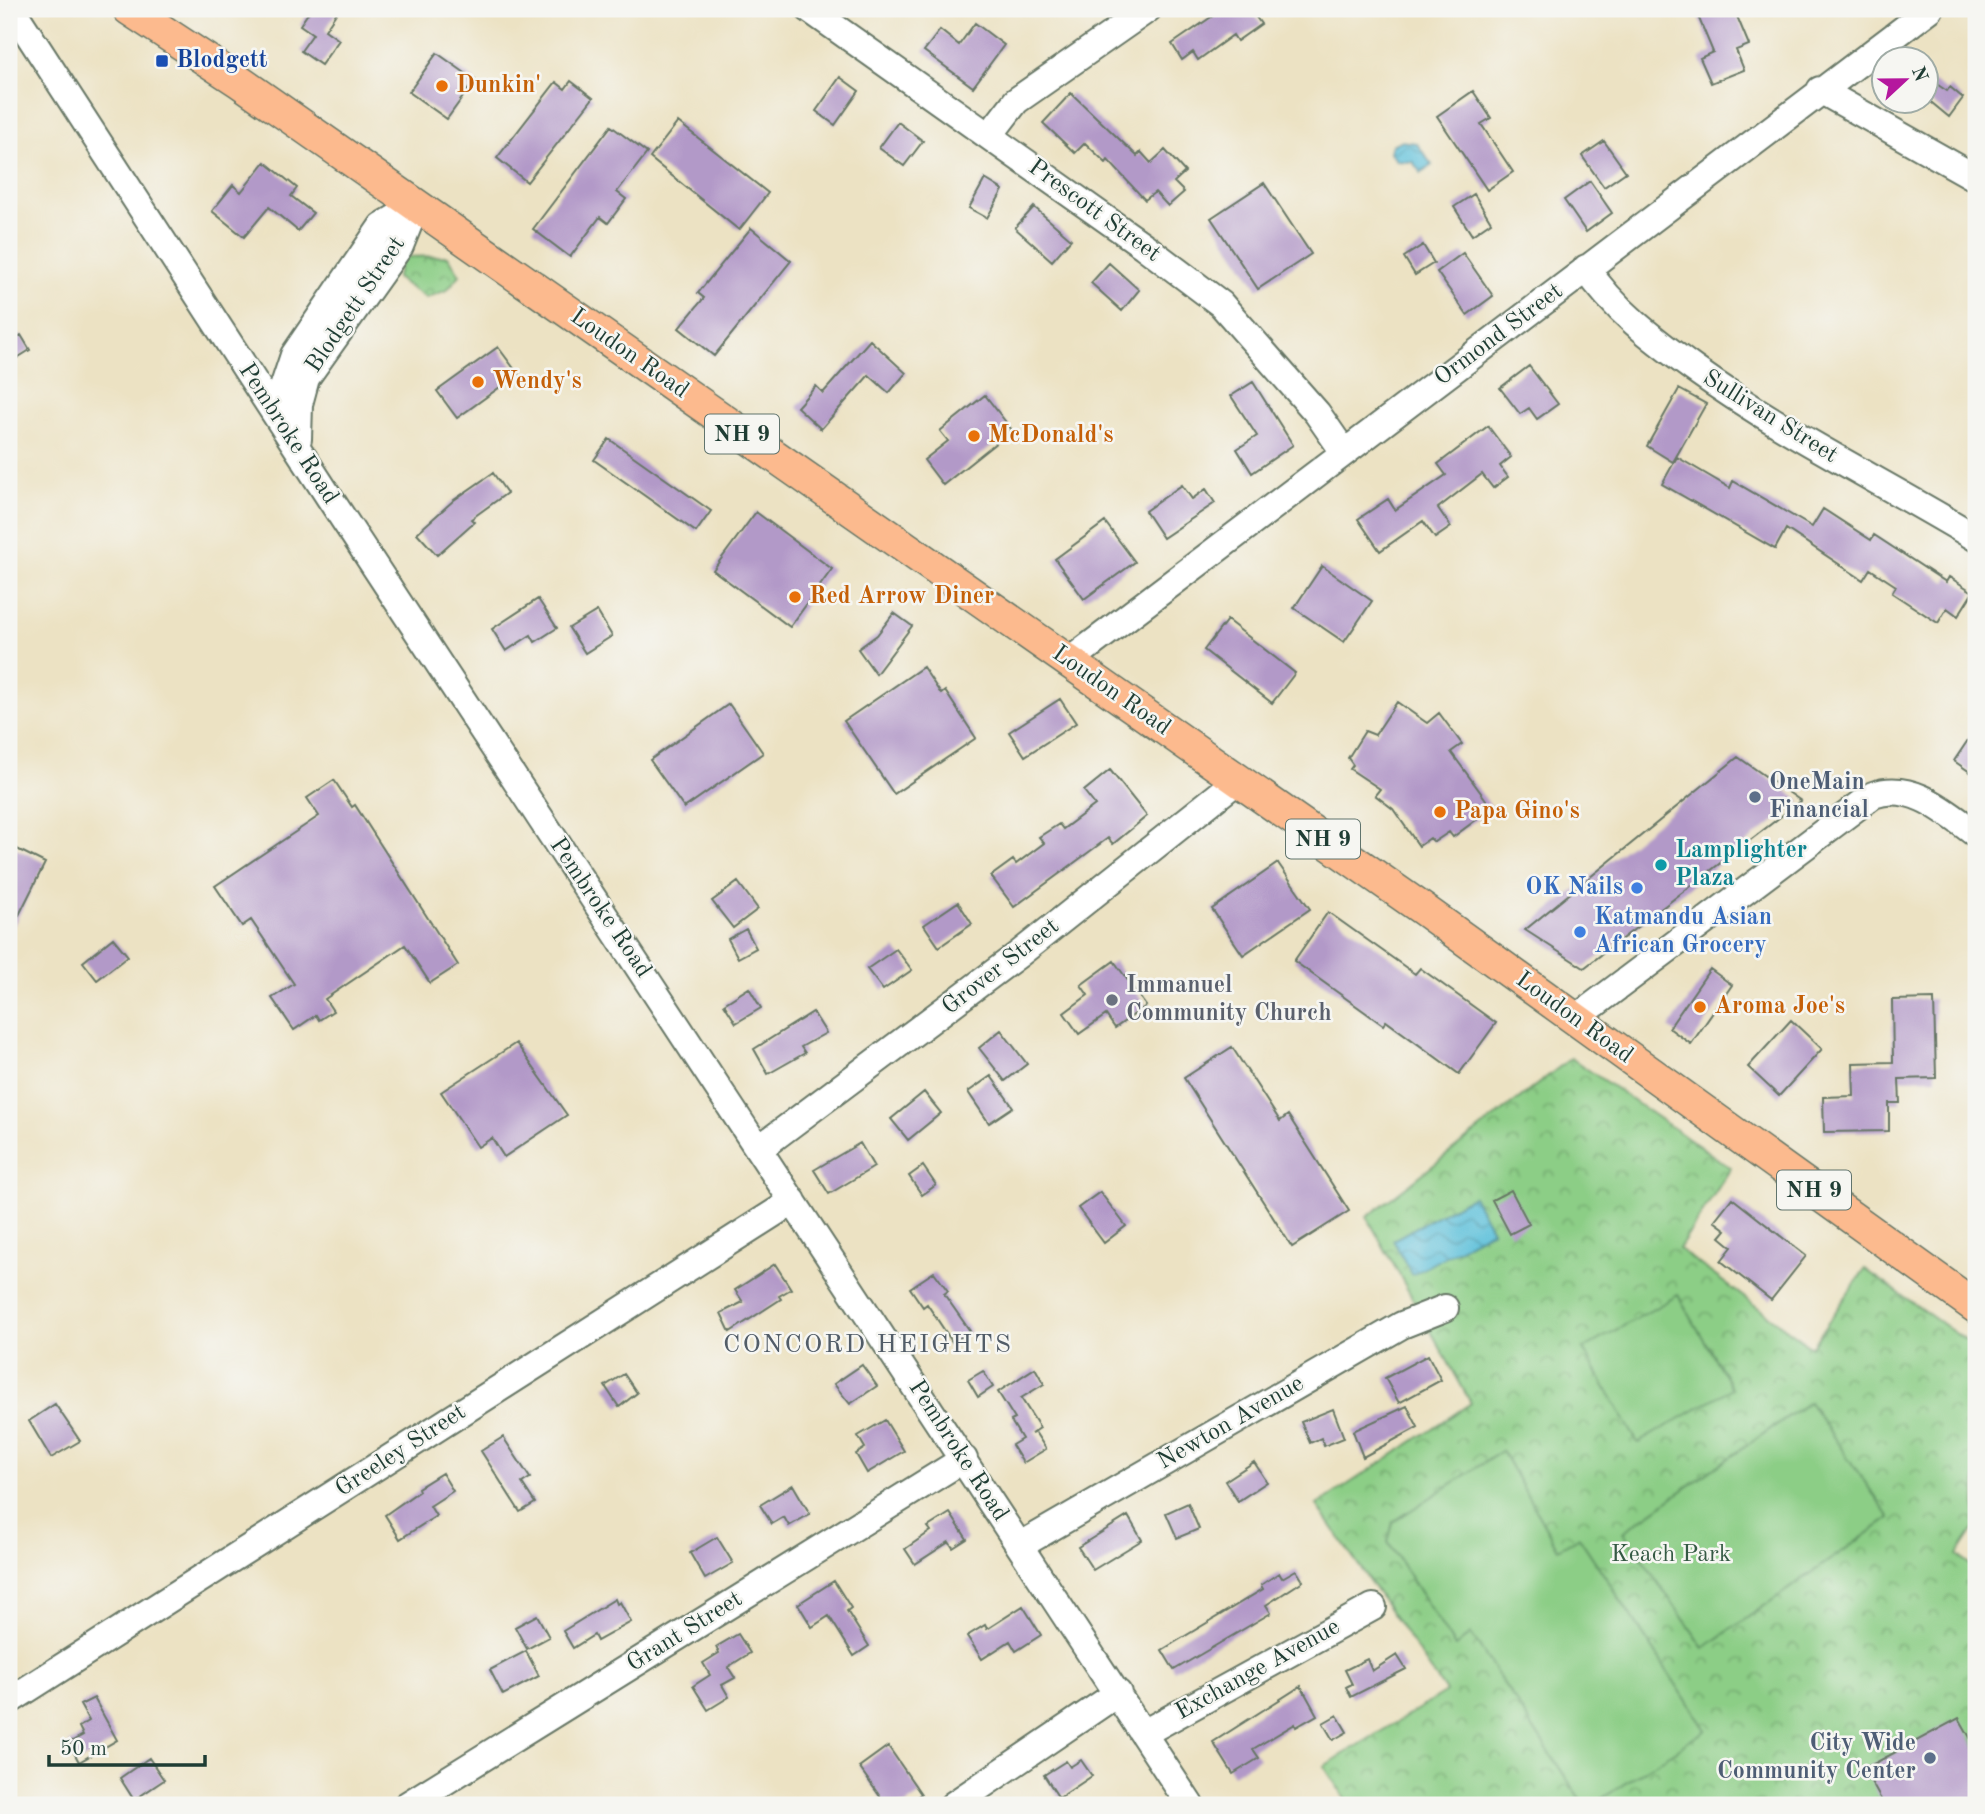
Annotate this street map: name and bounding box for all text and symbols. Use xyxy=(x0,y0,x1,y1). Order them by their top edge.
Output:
north arrow xyxy=(1870,46,1940,116)
place label: Blodgett xyxy=(176,49,268,73)
marker: Blodgett xyxy=(154,53,170,69)
text: N xyxy=(1907,64,1930,85)
place label: Dunkin' xyxy=(456,74,541,98)
marker: Dunkin' xyxy=(434,78,450,94)
street label: Prescott Street xyxy=(1023,155,1165,267)
street label: Blodgett Street xyxy=(302,233,410,377)
street label: Ormond Street xyxy=(1431,279,1567,391)
street label: Loudon Road xyxy=(565,304,693,404)
street label: Pembroke Road xyxy=(234,359,342,509)
street label: Sullivan Street xyxy=(1698,366,1842,468)
place label: Wendy's xyxy=(492,370,582,394)
marker: Wendy's xyxy=(470,374,486,390)
road number: NH 9 xyxy=(705,414,779,454)
place label: McDonald's xyxy=(988,424,1113,448)
marker: McDonald's xyxy=(966,428,982,444)
place label: Red Arrow Diner xyxy=(809,585,995,609)
marker: Red Arrow Diner xyxy=(787,589,803,605)
street label: Loudon Road xyxy=(1047,641,1175,741)
place label: OneMain Financial xyxy=(1769,771,1869,823)
marker: OneMain Financial xyxy=(1747,789,1763,805)
place label: Papa Gino's xyxy=(1454,800,1580,824)
marker: Papa Gino's xyxy=(1432,804,1448,820)
road number: NH 9 xyxy=(1286,820,1360,859)
street label: Pembroke Road xyxy=(544,834,656,982)
place label: Lamplighter Plaza xyxy=(1675,839,1807,891)
marker: Lamplighter Plaza xyxy=(1653,857,1669,873)
place label: OK Nails xyxy=(1525,876,1623,900)
marker: OK Nails xyxy=(1629,880,1645,896)
place label: Katmandu Asian African Grocery xyxy=(1594,906,1772,958)
street label: Grover Street xyxy=(938,914,1064,1020)
marker: Katmandu Asian African Grocery xyxy=(1572,924,1588,940)
street label: Loudon Road xyxy=(1511,968,1637,1068)
place label: Immanuel Community Church xyxy=(1126,974,1332,1026)
marker: Immanuel Community Church xyxy=(1104,992,1120,1008)
place label: Aroma Joe's xyxy=(1714,995,1845,1019)
marker: Aroma Joe's xyxy=(1692,999,1708,1015)
road number: NH 9 xyxy=(1777,1170,1851,1210)
district label: CONCORD HEIGHTS xyxy=(723,1332,1013,1358)
street label: Newton Avenue xyxy=(1154,1372,1308,1474)
street label: Pembroke Road xyxy=(904,1376,1012,1526)
street label: Greeley Street xyxy=(332,1400,470,1502)
park label: Keach Park xyxy=(1611,1543,1731,1567)
street label: Grant Street xyxy=(623,1587,747,1677)
street label: Exchange Avenue xyxy=(1172,1615,1344,1725)
scale bar xyxy=(49,1723,205,1767)
place label: City Wide Community Center xyxy=(1717,1732,1916,1784)
text: 50 m xyxy=(60,1739,107,1760)
marker: City Wide Community Center xyxy=(1922,1750,1938,1766)

